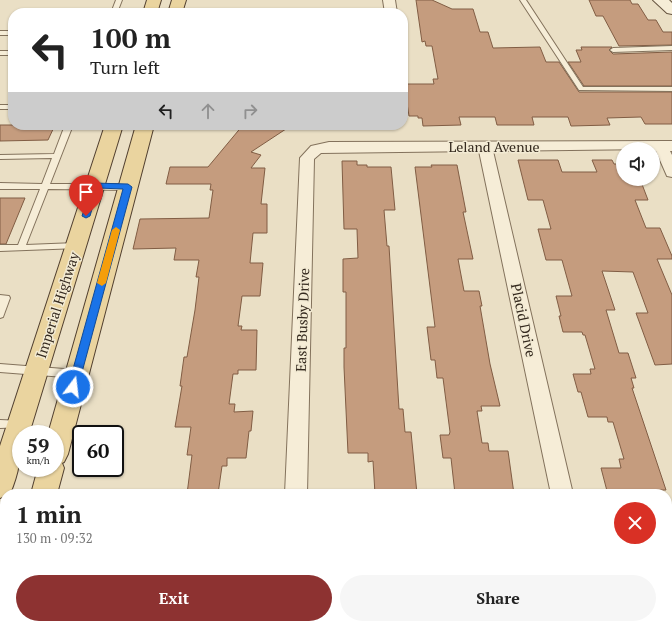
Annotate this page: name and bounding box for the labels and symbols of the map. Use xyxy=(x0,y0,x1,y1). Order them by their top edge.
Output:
street label: Leland Avenue xyxy=(448,137,540,156)
pin xyxy=(69,175,103,216)
street label: Imperial Highway xyxy=(31,249,83,361)
street label: East Busby Drive xyxy=(291,268,313,372)
street label: Placid Drive xyxy=(507,281,541,359)
position arrow xyxy=(52,366,94,408)
speed limit sign: 60 xyxy=(72,425,124,477)

